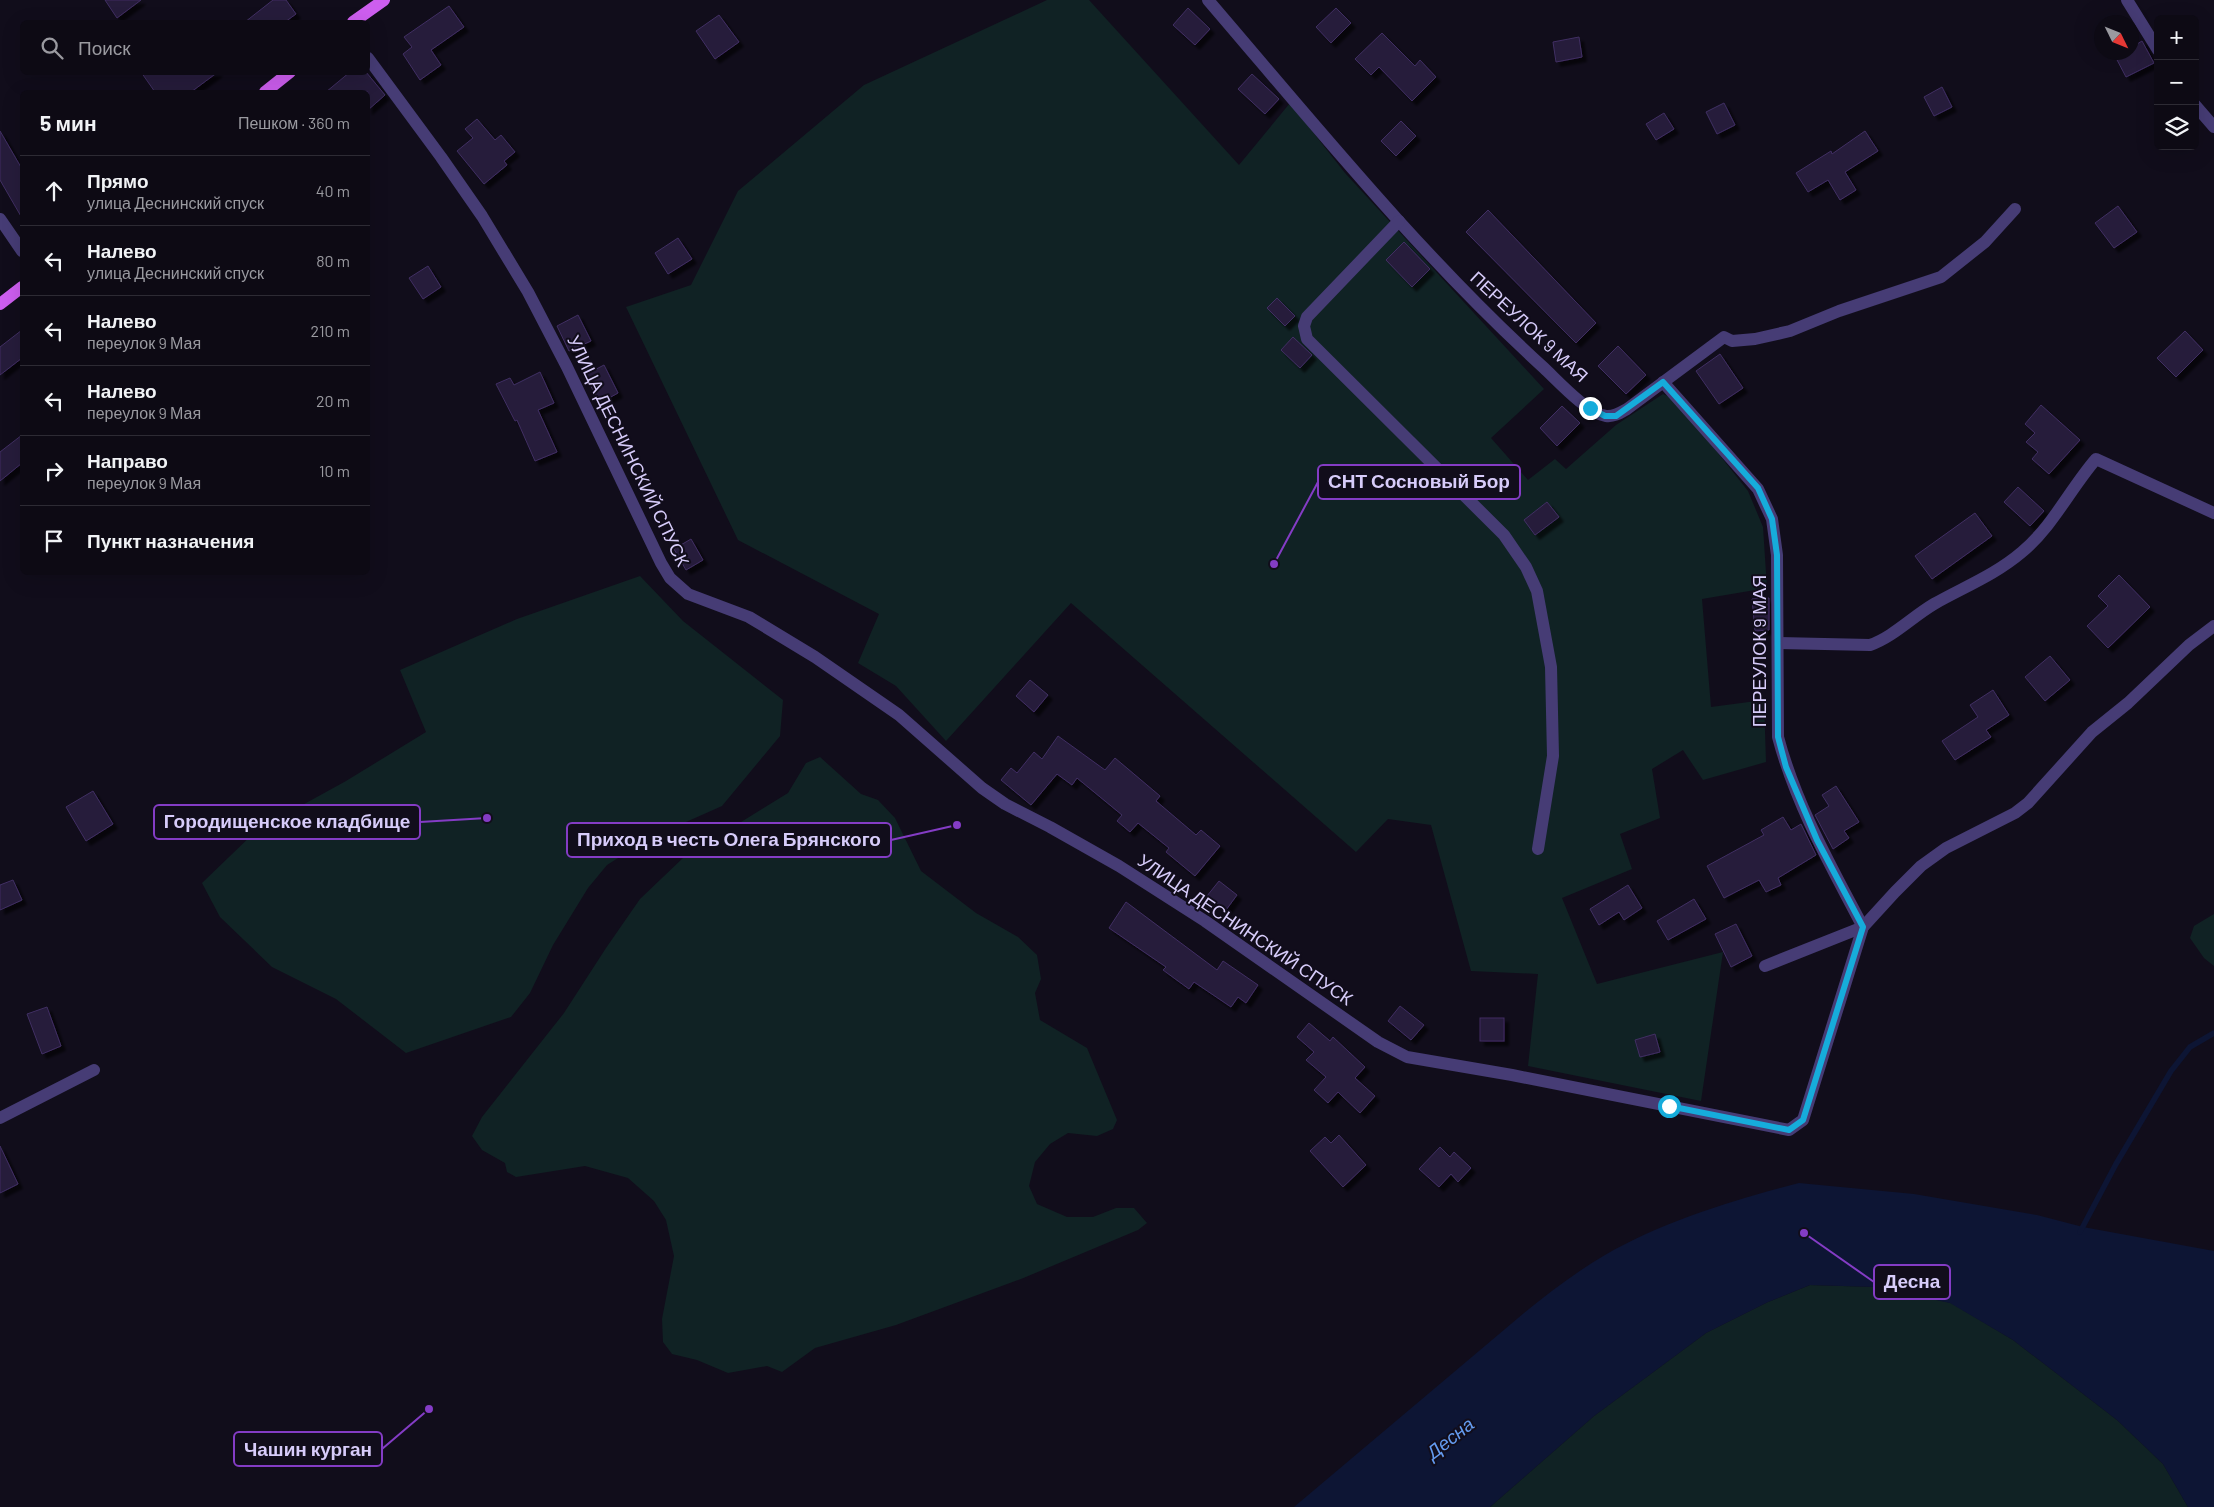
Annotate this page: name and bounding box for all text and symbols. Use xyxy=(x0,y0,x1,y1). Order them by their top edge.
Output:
north arrow xyxy=(2094,15,2139,60)
map controls xyxy=(2154,15,2199,150)
button: + xyxy=(2154,15,2199,60)
search box xyxy=(20,20,370,75)
icon: search xyxy=(38,34,66,62)
text: Поиск xyxy=(78,36,131,59)
button: − xyxy=(2154,60,2199,105)
button: layers xyxy=(2154,105,2199,150)
text: 5 мин xyxy=(40,110,97,135)
text: Пешком · 360 m xyxy=(238,113,350,132)
text: Прямо xyxy=(87,169,149,192)
icon: ahead xyxy=(40,177,68,205)
text: 40 m xyxy=(316,181,350,200)
text: улица Деснинский спуск xyxy=(87,193,264,212)
text: Налево xyxy=(87,239,157,262)
icon: left xyxy=(40,247,68,275)
text: 80 m xyxy=(316,251,350,270)
text: улица Деснинский спуск xyxy=(87,263,264,282)
street label: ПЕРЕУЛОК 9 МАЯ xyxy=(1466,266,1593,386)
text: Налево xyxy=(87,309,157,332)
icon: left xyxy=(40,317,68,345)
text: 210 m xyxy=(311,321,350,340)
street label: УЛИЦА ДЕСНИНСКИЙ СПУСК xyxy=(563,331,695,570)
text: переулок 9 Мая xyxy=(87,333,201,352)
text: Налево xyxy=(87,379,157,402)
icon: left xyxy=(40,387,68,415)
text: 20 m xyxy=(316,391,350,410)
route end xyxy=(1579,397,1602,420)
text: переулок 9 Мая xyxy=(87,403,201,422)
text: Направо xyxy=(87,449,168,472)
icon: right xyxy=(40,457,68,485)
text: 10 m xyxy=(319,461,350,480)
callout: СНТ Сосновый Бор xyxy=(1318,465,1520,499)
text: СНТ Сосновый Бор xyxy=(1328,469,1510,492)
text: переулок 9 Мая xyxy=(87,473,201,492)
icon: arrive xyxy=(40,527,68,555)
text: Пункт назначения xyxy=(87,529,254,552)
street label: ПЕРЕУЛОК 9 МАЯ xyxy=(1748,575,1770,727)
callout: Городищенское кладбище xyxy=(154,805,420,839)
text: Городищенское кладбище xyxy=(164,809,410,832)
callout: Приход в честь Олега Брянского xyxy=(567,823,891,857)
text: Приход в честь Олега Брянского xyxy=(577,827,881,850)
street label: УЛИЦА ДЕСНИНСКИЙ СПУСК xyxy=(1134,849,1358,1010)
route start xyxy=(1658,1095,1681,1118)
callout: Десна xyxy=(1874,1265,1950,1299)
text: Десна xyxy=(1884,1269,1941,1292)
water label: Десна xyxy=(1420,1412,1478,1465)
callout: Чашин курган xyxy=(234,1432,382,1466)
text: Чашин курган xyxy=(244,1437,372,1460)

